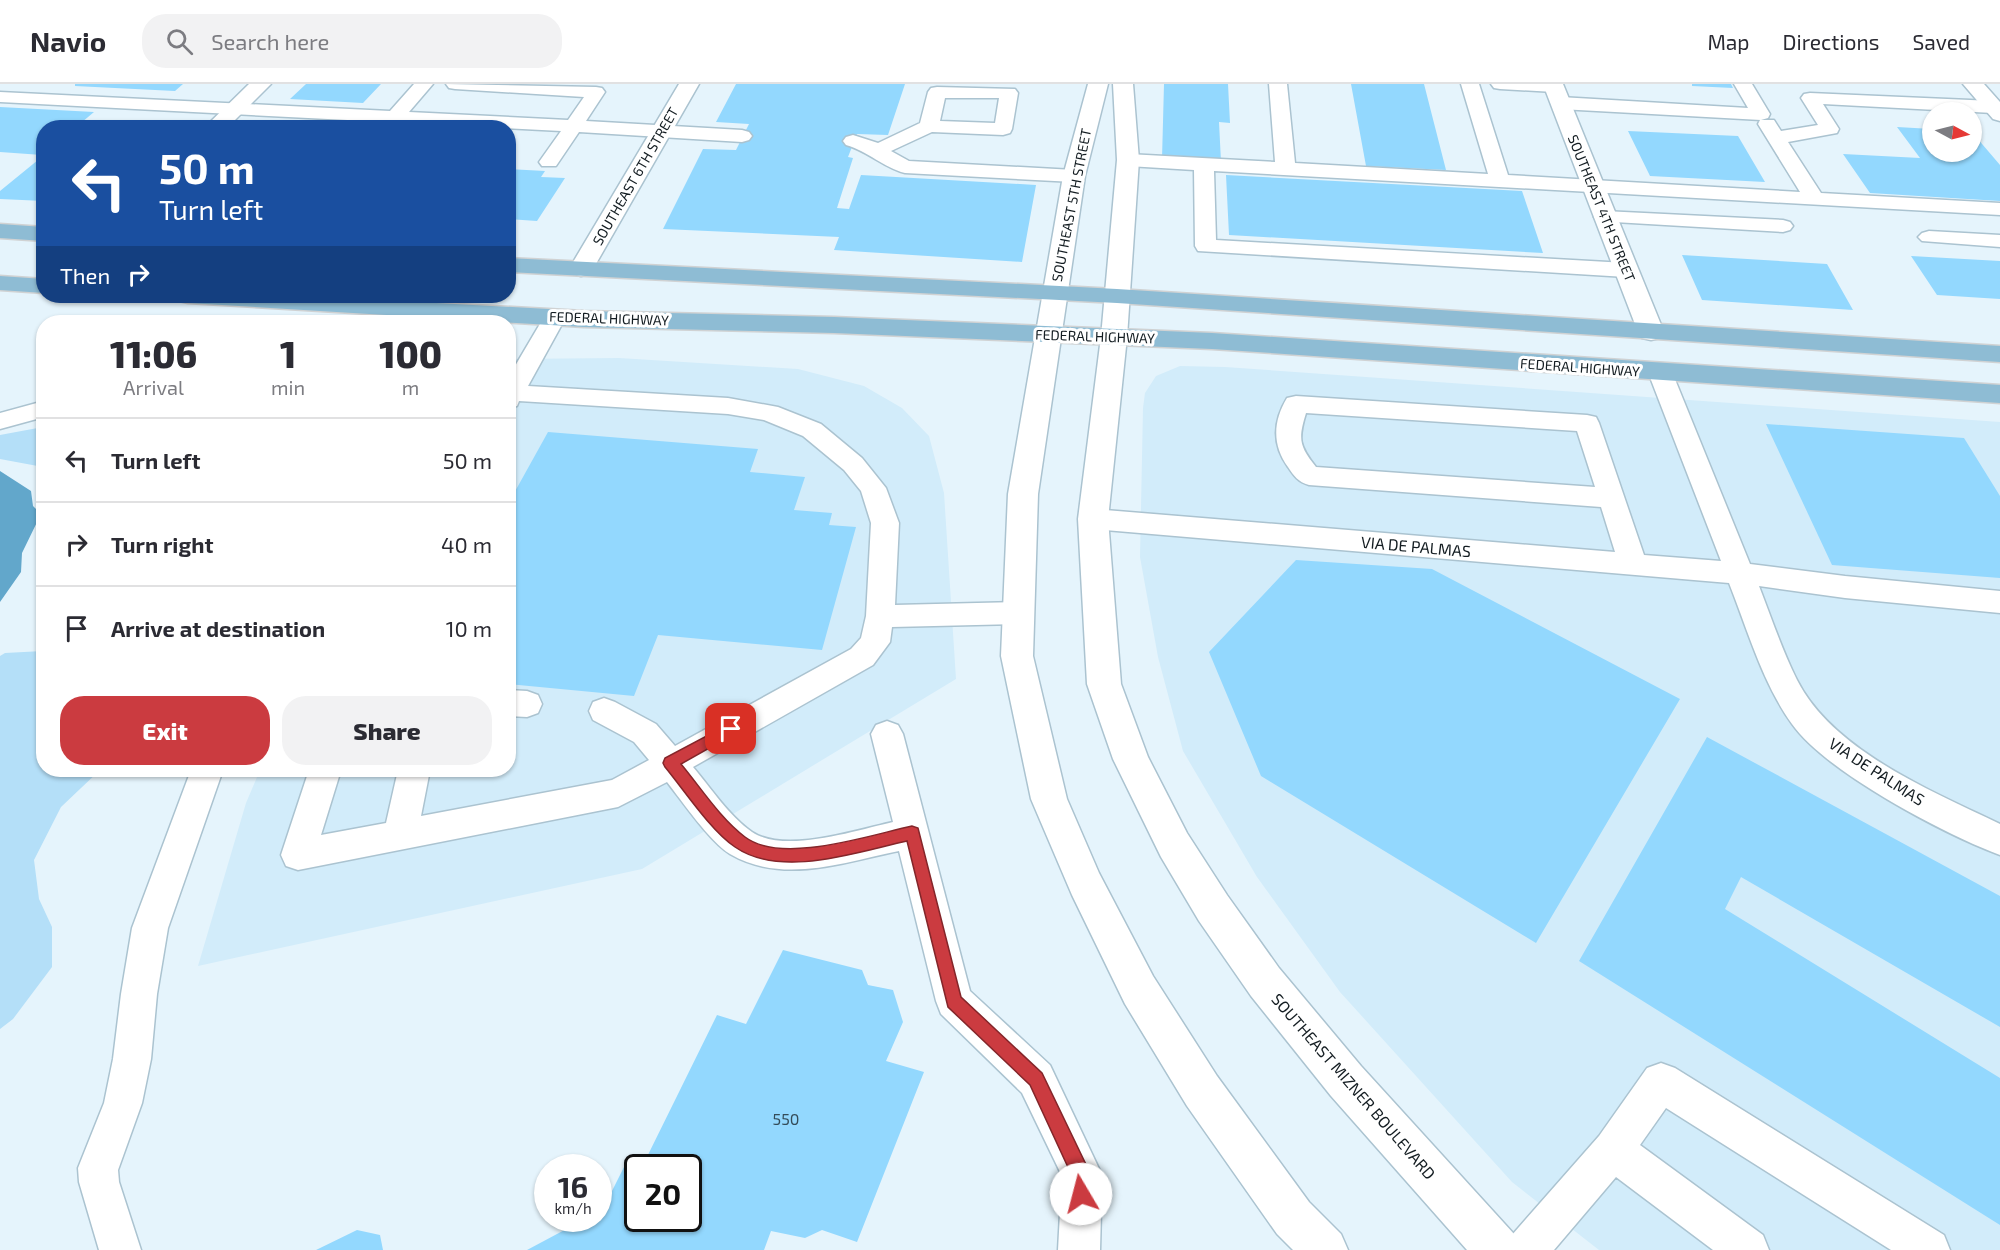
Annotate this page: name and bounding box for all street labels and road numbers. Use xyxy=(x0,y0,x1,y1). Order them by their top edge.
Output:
street label: SOUTHEAST 6TH STREET xyxy=(589,104,681,248)
street label: SOUTHEAST 5TH STREET xyxy=(1048,127,1094,283)
street label: SOUTHEAST 4TH STREET xyxy=(1565,132,1639,284)
street label: FEDERAL HIGHWAY xyxy=(549,307,669,329)
street label: FEDERAL HIGHWAY xyxy=(1035,325,1155,347)
street label: FEDERAL HIGHWAY xyxy=(1520,354,1640,380)
street label: VIA DE PALMAS xyxy=(1360,532,1472,560)
street label: VIA DE PALMAS xyxy=(1826,733,1928,809)
street label: SOUTHEAST MIZNER BOULEVARD xyxy=(1268,989,1440,1183)

